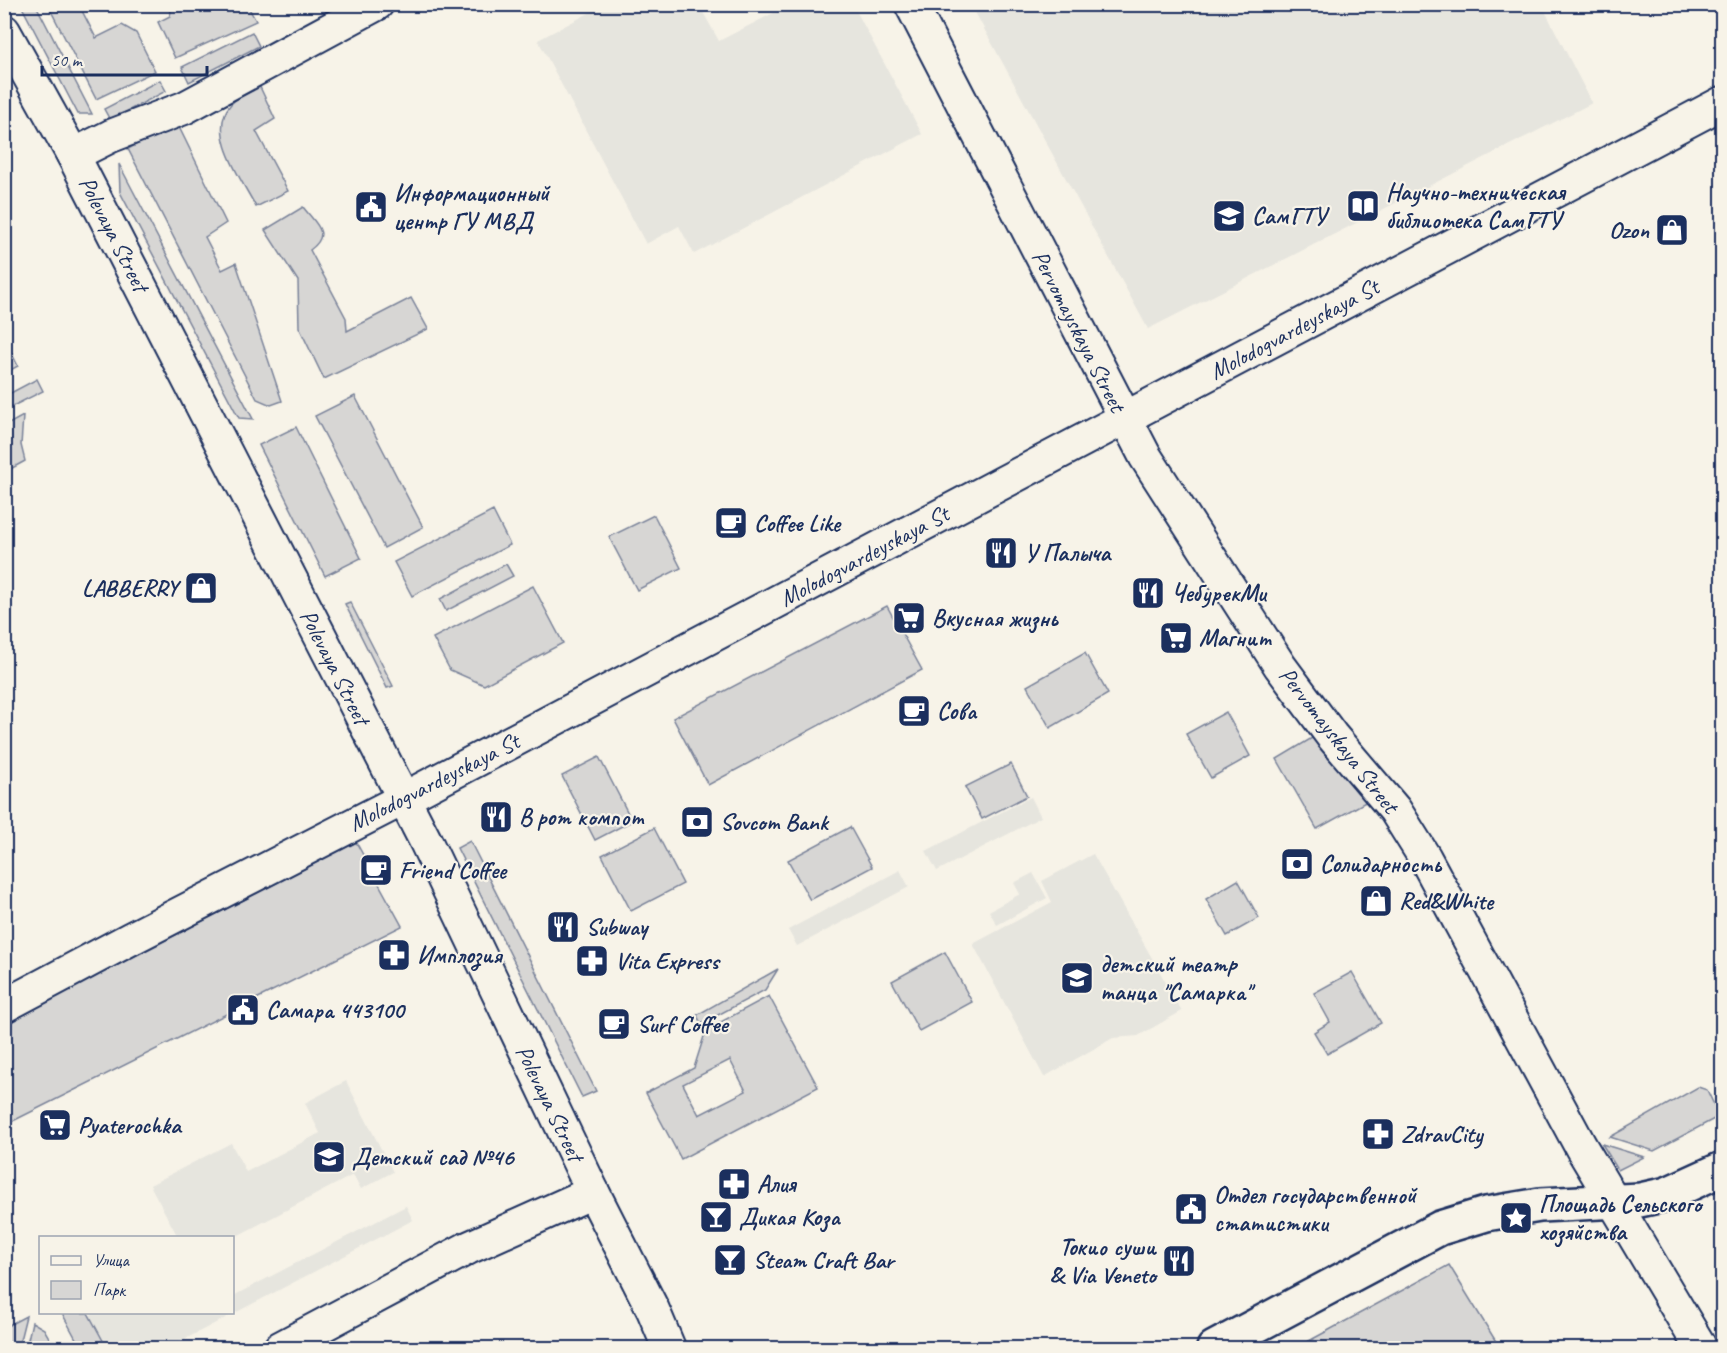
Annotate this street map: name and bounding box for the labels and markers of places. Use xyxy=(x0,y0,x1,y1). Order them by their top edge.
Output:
place label: Научно-техническая библиотека СамГТУ xyxy=(1386,177,1566,235)
place label: Информационный центр ГУ МВД xyxy=(394,178,551,236)
library icon: Научно-техническая библиотека СамГТУ xyxy=(1345,188,1381,224)
public building icon: Информационный центр ГУ МВД xyxy=(353,189,389,225)
school or university icon: СамГТУ xyxy=(1211,198,1247,234)
place label: СамГТУ xyxy=(1252,201,1330,231)
shop icon: Ozon xyxy=(1654,212,1690,248)
place label: Ozon xyxy=(1609,215,1650,245)
cafe icon: Coffee Like xyxy=(713,505,749,541)
place label: Coffee Like xyxy=(754,508,842,538)
restaurant icon: У Палыча xyxy=(983,535,1019,571)
place label: У Палыча xyxy=(1024,538,1113,568)
shop icon: LABBERRY xyxy=(183,570,219,606)
place label: LABBERRY xyxy=(82,573,182,603)
restaurant icon: ЧебурекМи xyxy=(1130,575,1166,611)
place label: ЧебурекМи xyxy=(1171,578,1268,608)
supermarket icon: Вкусная жизнь xyxy=(891,600,927,636)
place label: Вкусная жизнь xyxy=(932,603,1059,634)
supermarket icon: Магнит xyxy=(1158,620,1194,656)
place label: Магнит xyxy=(1199,623,1272,653)
cafe icon: Сова xyxy=(896,693,932,729)
place label: Сова xyxy=(937,696,978,726)
restaurant icon: В рот компот xyxy=(478,799,514,835)
place label: В рот компот xyxy=(519,802,645,832)
bank icon: Sovcom Bank xyxy=(679,804,715,840)
place label: Sovcom Bank xyxy=(720,807,830,837)
bank icon: Солидарность xyxy=(1279,846,1315,882)
place label: Солидарность xyxy=(1320,849,1443,879)
cafe icon: Friend Coffee xyxy=(358,852,394,888)
place label: Friend Coffee xyxy=(399,855,508,885)
shop icon: Red&White xyxy=(1358,883,1394,919)
place label: Red&White xyxy=(1399,886,1495,916)
restaurant icon: Subway xyxy=(545,909,581,945)
place label: Subway xyxy=(586,912,650,942)
pharmacy icon: Имплозия xyxy=(376,937,412,973)
place label: Имплозия xyxy=(417,940,504,971)
pharmacy icon: Vita Express xyxy=(574,943,610,979)
place label: Vita Express xyxy=(615,946,721,976)
place label: детский театр танца "Самарка" xyxy=(1100,949,1256,1007)
school or university icon: детский театр танца "Самарка" xyxy=(1059,960,1095,996)
public building icon: Самара 443100 xyxy=(225,992,261,1028)
place label: Самара 443100 xyxy=(266,995,406,1025)
cafe icon: Surf Coffee xyxy=(596,1006,632,1042)
place label: Surf Coffee xyxy=(637,1009,729,1039)
supermarket icon: Pyaterochka xyxy=(37,1107,73,1143)
place label: Pyaterochka xyxy=(78,1110,183,1140)
pharmacy icon: ZdravCity xyxy=(1360,1116,1396,1152)
place label: ZdravCity xyxy=(1401,1119,1484,1149)
school or university icon: Детский сад №46 xyxy=(311,1139,347,1175)
place label: Детский сад №46 xyxy=(352,1142,515,1172)
pharmacy icon: Алия xyxy=(716,1166,752,1202)
place label: Алия xyxy=(757,1169,797,1199)
place label: Отдел государственной статистики xyxy=(1214,1180,1418,1238)
place label: Площадь Сельского хозяйства xyxy=(1539,1189,1704,1248)
public building icon: Отдел государственной статистики xyxy=(1173,1191,1209,1227)
bar icon: Дикая Коза xyxy=(698,1199,734,1235)
place icon: Площадь Сельского хозяйства xyxy=(1498,1200,1534,1236)
place label: Дикая Коза xyxy=(739,1202,841,1233)
place label: Токио суши & Via Veneto xyxy=(1050,1232,1158,1290)
bar icon: Steam Craft Bar xyxy=(712,1242,748,1278)
restaurant icon: Токио суши & Via Veneto xyxy=(1161,1243,1197,1279)
place label: Steam Craft Bar xyxy=(753,1245,896,1275)

